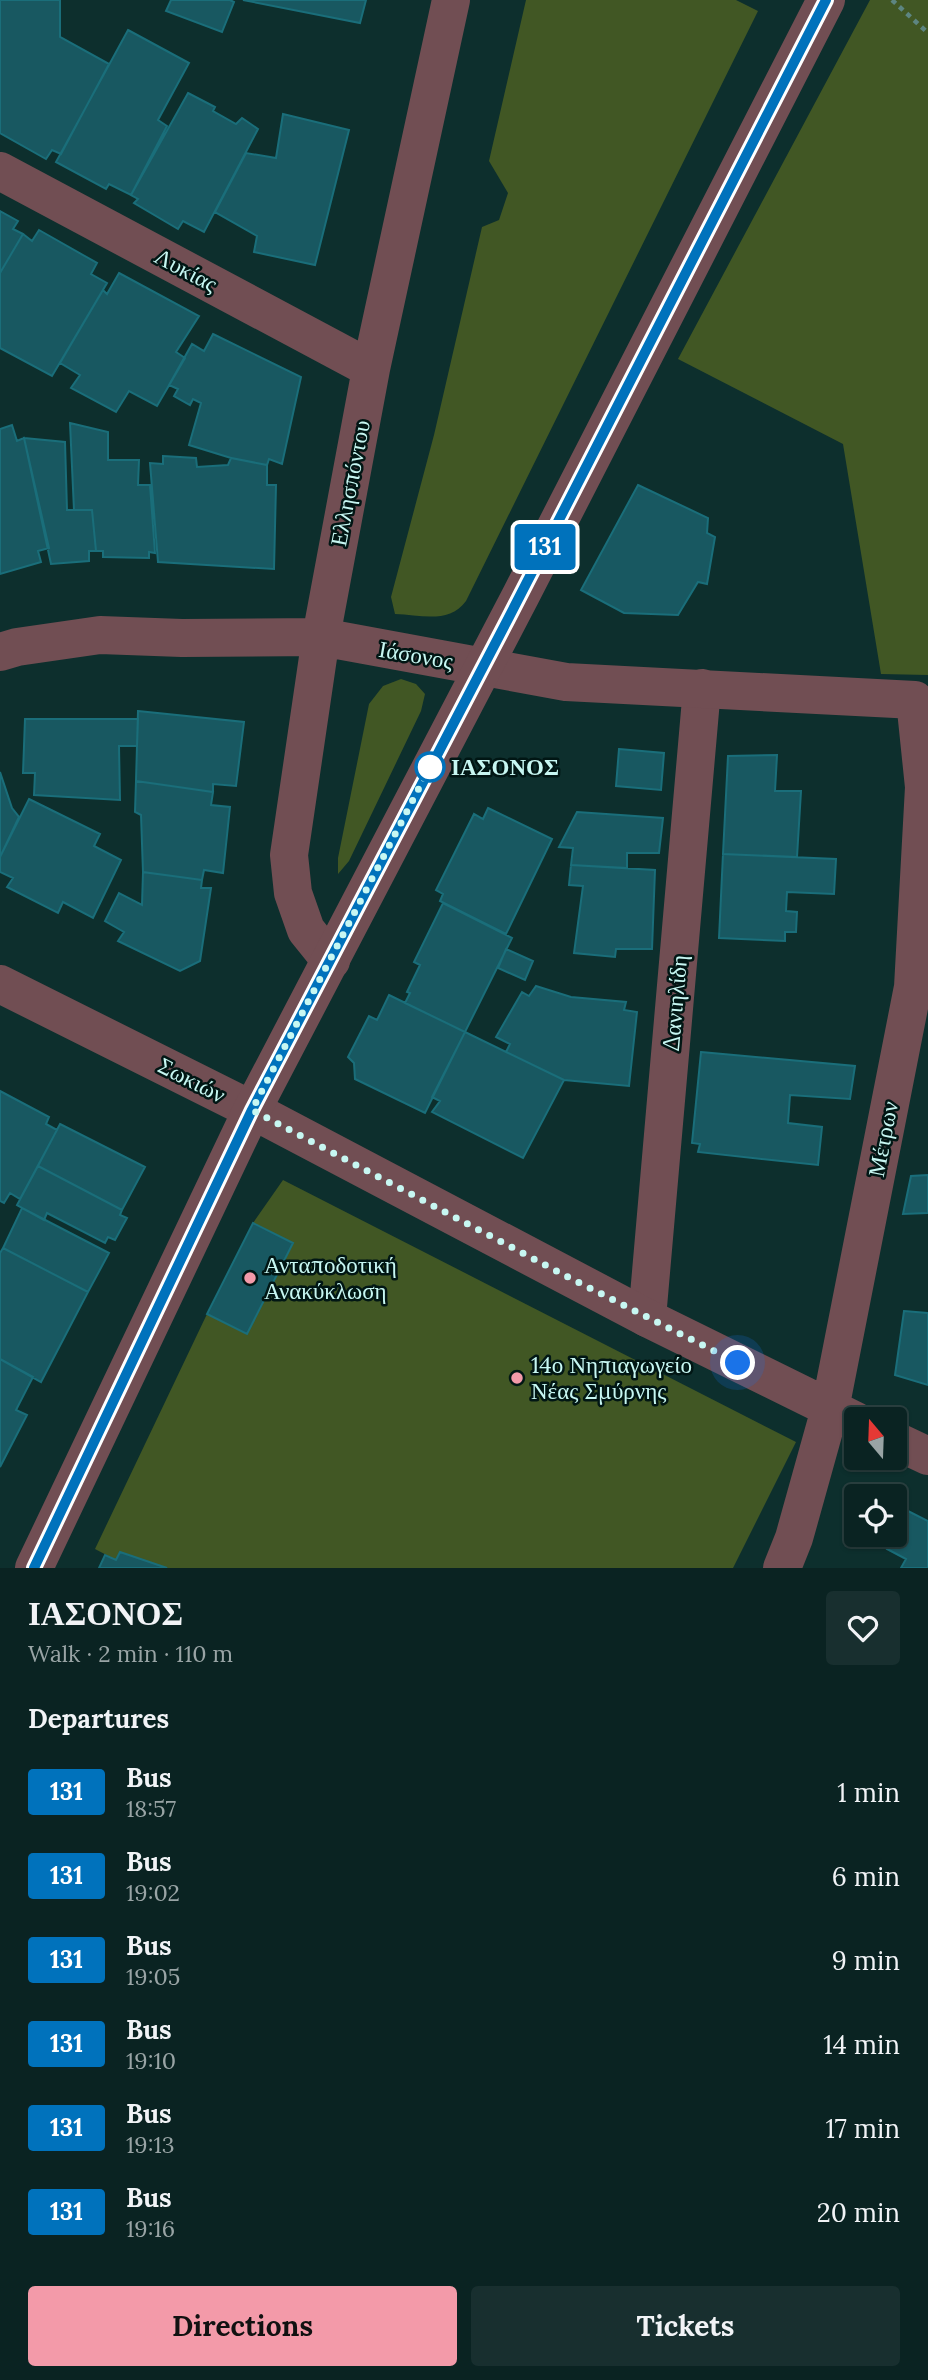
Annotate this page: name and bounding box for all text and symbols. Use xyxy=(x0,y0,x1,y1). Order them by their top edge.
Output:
street label: Λυκίας xyxy=(150,241,223,298)
street label: Ελλησπόντου xyxy=(323,417,376,548)
line badge: 131 xyxy=(505,524,585,570)
text: 131 xyxy=(529,531,561,562)
street label: Ιάσονος xyxy=(377,634,455,675)
marker: ΙΑΣΟΝΟΣ xyxy=(415,752,445,782)
place label: ΙΑΣΟΝΟΣ xyxy=(451,752,559,781)
street label: Δανιηλίδη xyxy=(656,953,693,1053)
street label: Σωκιών xyxy=(154,1050,231,1109)
street label: Μέτρων xyxy=(861,1099,904,1179)
place label: Ανταποδοτική Ανακύκλωση xyxy=(264,1250,397,1305)
marker: Ανταποδοτική Ανακύκλωση xyxy=(242,1270,258,1286)
your location xyxy=(720,1345,755,1380)
place label: 14ο Νηπιαγωγείο Νέας Σμύρνης xyxy=(531,1350,692,1405)
marker: 14ο Νηπιαγωγείο Νέας Σμύρνης xyxy=(509,1370,525,1386)
north arrow xyxy=(844,1407,906,1470)
map controls xyxy=(844,1407,907,1547)
button: locate xyxy=(844,1484,907,1547)
button: heart xyxy=(826,1591,900,1665)
text: ΙΑΣΟΝΟΣ xyxy=(28,1592,183,1634)
text: Walk · 2 min · 110 m xyxy=(28,1639,233,1668)
text: Departures xyxy=(28,1702,169,1735)
text: Bus xyxy=(126,1761,172,1794)
text: 131 xyxy=(50,1776,83,1807)
text: 1 min xyxy=(837,1776,900,1809)
text: 18:57 xyxy=(126,1794,176,1823)
text: Bus xyxy=(126,1845,172,1878)
text: 131 xyxy=(50,1860,83,1891)
text: 6 min xyxy=(832,1860,900,1893)
text: 19:02 xyxy=(126,1878,180,1907)
text: Bus xyxy=(126,1929,172,1962)
text: 131 xyxy=(50,1944,83,1975)
text: 9 min xyxy=(832,1944,900,1977)
text: 19:05 xyxy=(126,1962,180,1991)
text: Bus xyxy=(126,2013,172,2046)
text: 131 xyxy=(50,2028,83,2059)
text: 14 min xyxy=(823,2028,900,2061)
text: 19:10 xyxy=(126,2046,176,2075)
text: Bus xyxy=(126,2097,172,2130)
text: 131 xyxy=(50,2112,83,2143)
text: 17 min xyxy=(825,2112,900,2145)
text: 19:13 xyxy=(126,2130,175,2159)
text: Bus xyxy=(126,2181,172,2214)
text: 131 xyxy=(50,2196,83,2227)
text: 20 min xyxy=(817,2196,900,2229)
text: 19:16 xyxy=(126,2214,175,2243)
button: Directions xyxy=(28,2286,457,2366)
button: Tickets xyxy=(471,2286,900,2366)

